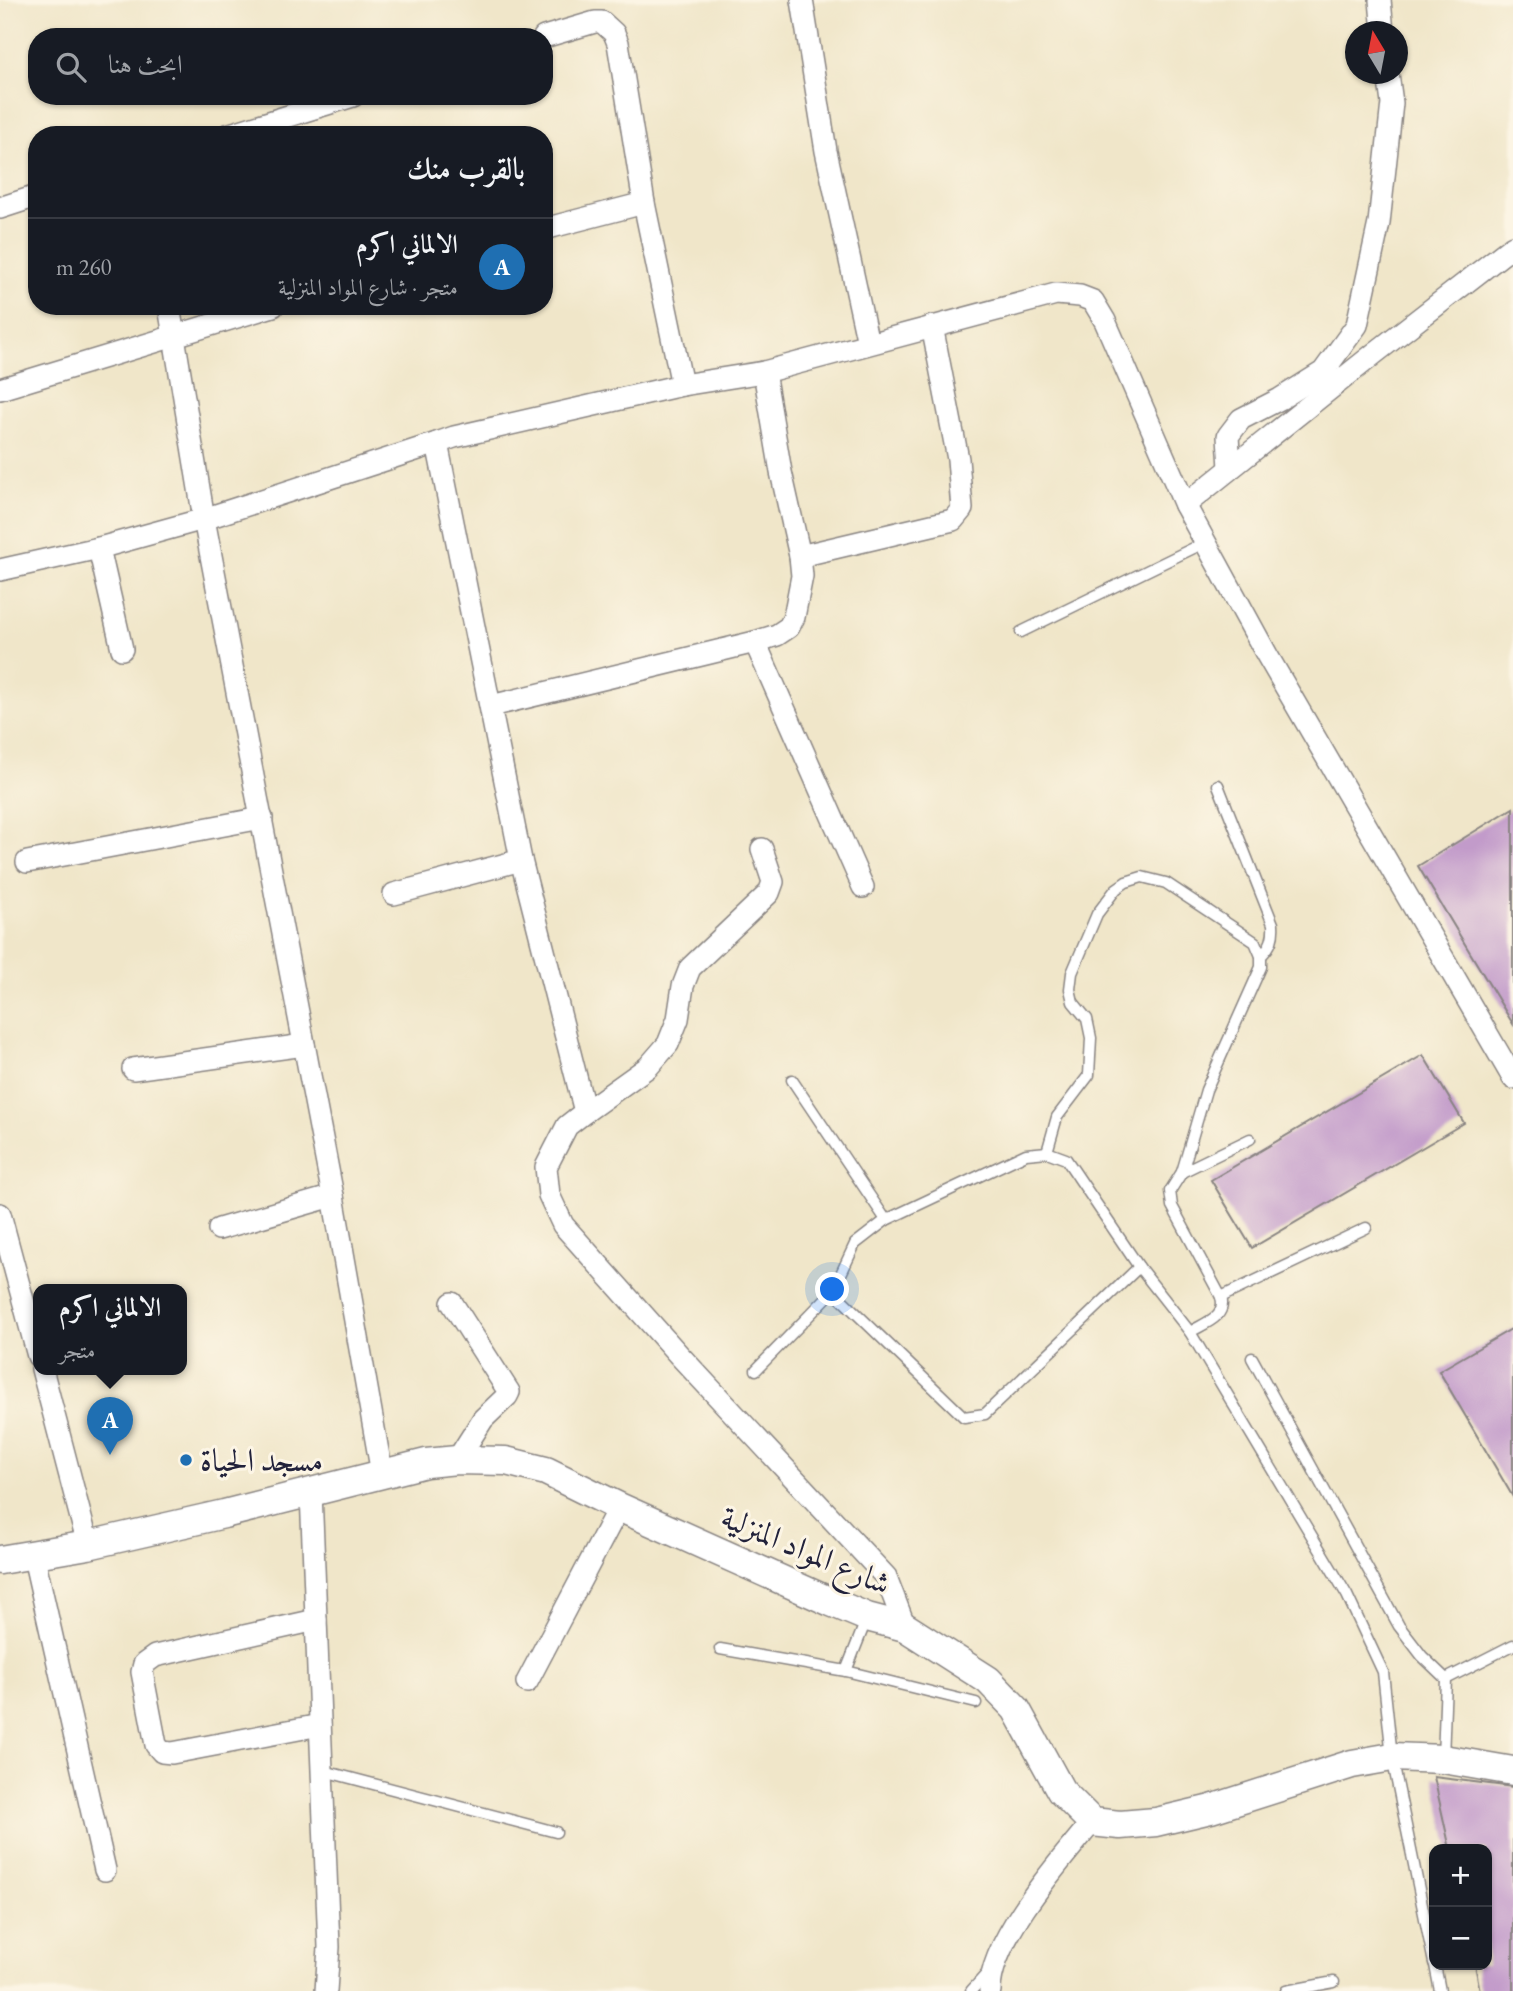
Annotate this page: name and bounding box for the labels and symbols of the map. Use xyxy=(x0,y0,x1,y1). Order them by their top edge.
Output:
north arrow xyxy=(1345,21,1408,84)
your location xyxy=(815,1272,849,1306)
pin: A xyxy=(87,1397,133,1455)
place label: مسجد الحياة xyxy=(200,1439,323,1481)
marker: مسجد الحياة xyxy=(178,1452,194,1468)
street label: شارع المواد المنزلية xyxy=(712,1495,897,1610)

